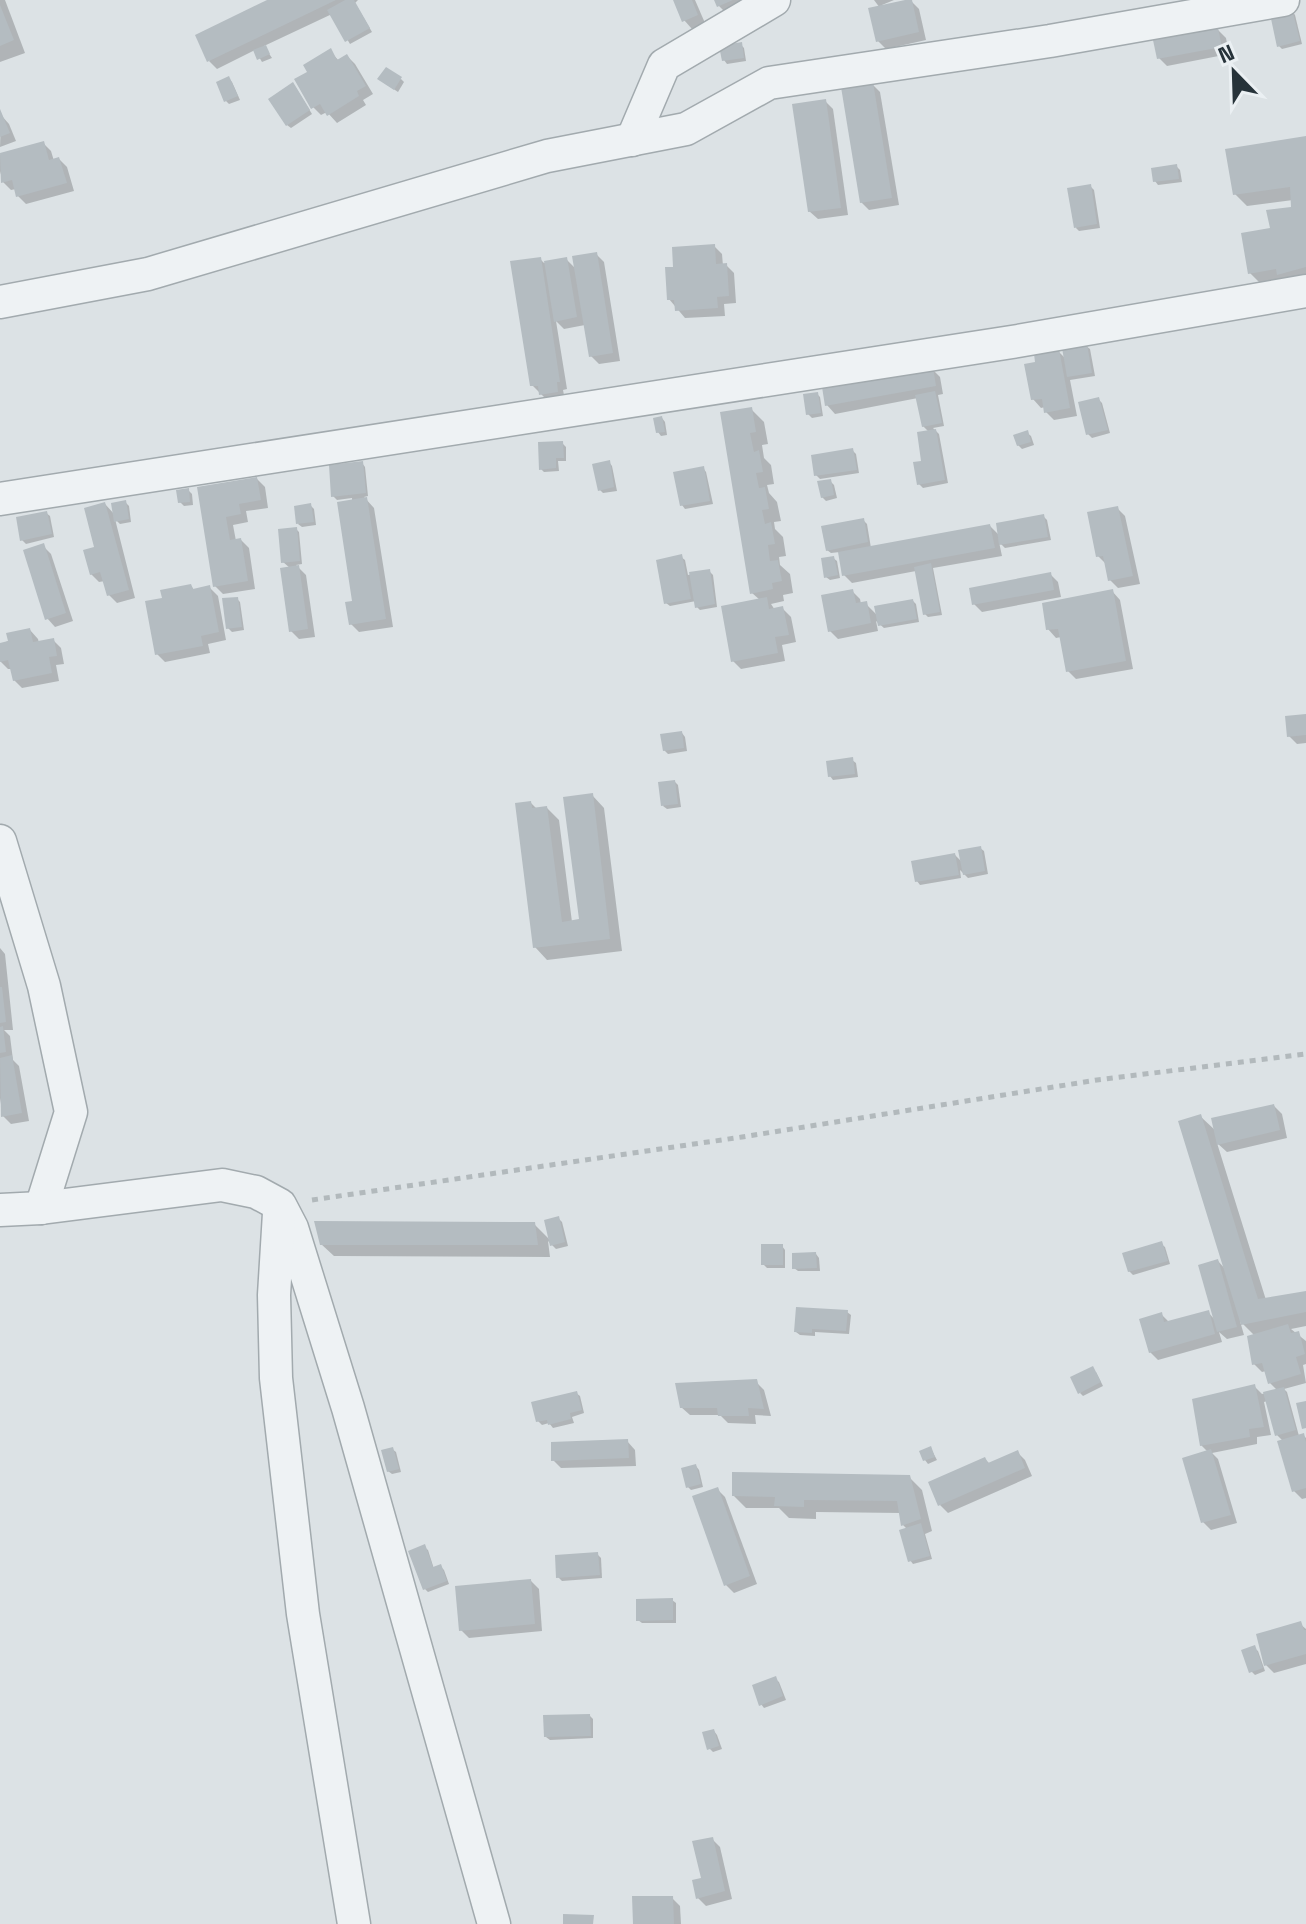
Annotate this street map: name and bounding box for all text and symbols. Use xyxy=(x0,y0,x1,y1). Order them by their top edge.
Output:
north arrow xyxy=(1194,32,1274,112)
text: N xyxy=(1214,38,1238,69)

